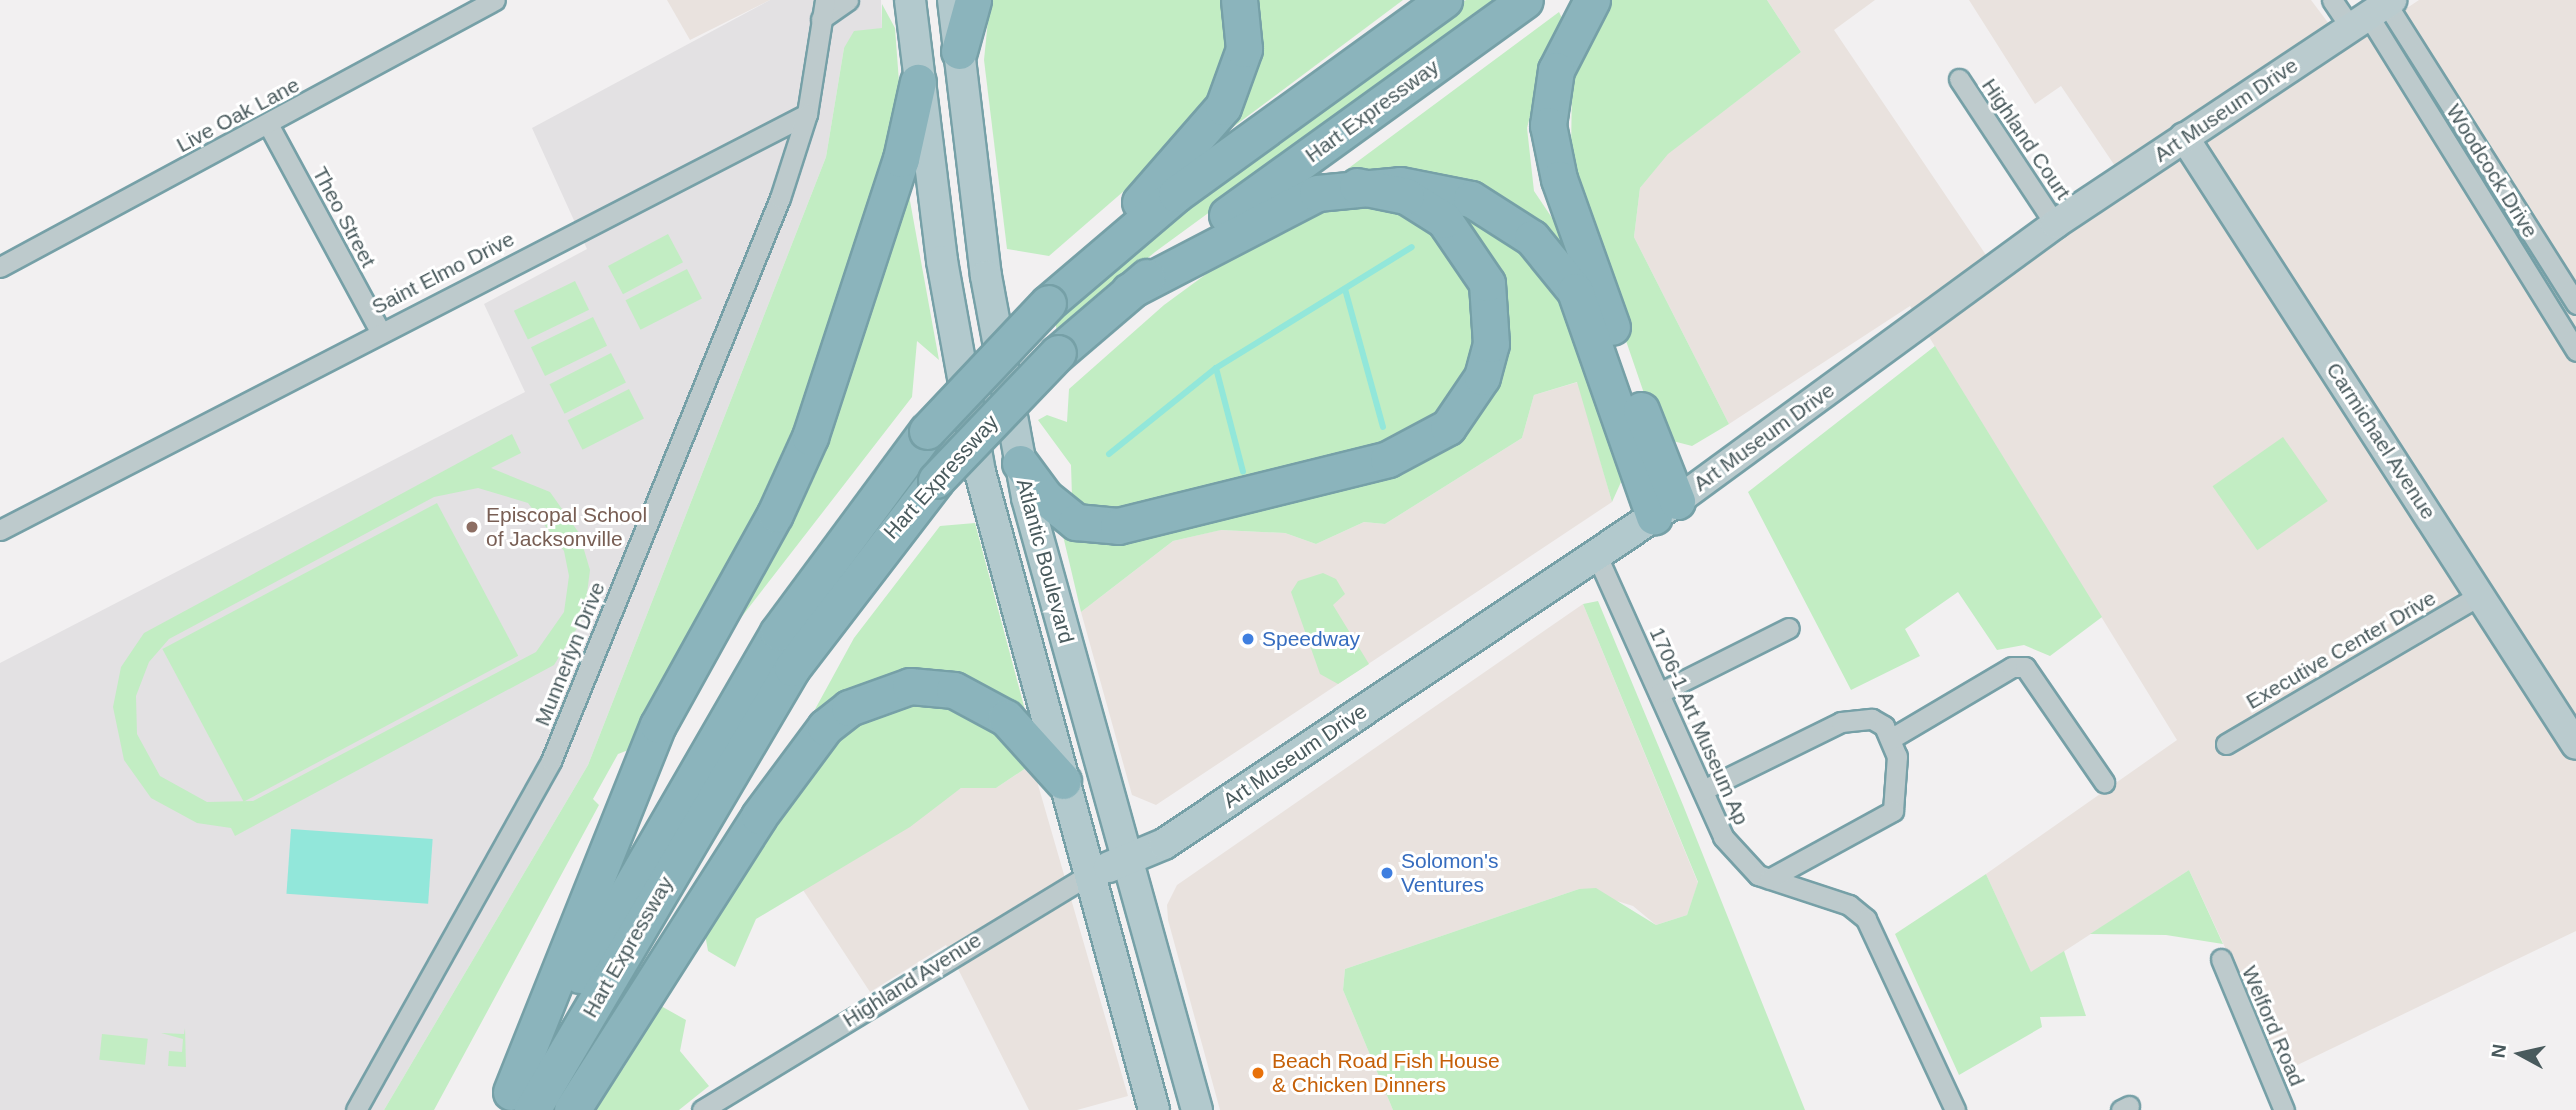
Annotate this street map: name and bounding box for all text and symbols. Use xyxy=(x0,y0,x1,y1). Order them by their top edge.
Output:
street label: Art Museum Drive xyxy=(2149,53,2303,167)
street label: Hart Expressway xyxy=(1300,54,1444,168)
street label: Live Oak Lane xyxy=(172,72,304,158)
street label: Highland Court xyxy=(1976,74,2076,204)
street label: Woodcock Drive xyxy=(2441,100,2543,242)
street label: Theo Street xyxy=(307,163,381,271)
street label: Saint Elmo Drive xyxy=(368,226,518,320)
street label: Carmichael Avenue xyxy=(2321,357,2441,525)
street label: Art Museum Drive xyxy=(1689,377,1839,497)
street label: Hart Expressway xyxy=(879,410,1003,544)
street label: Atlantic Boulevard xyxy=(1011,476,1079,646)
place label: Episcopal School of Jacksonville xyxy=(486,502,647,552)
marker: Episcopal School of Jacksonville xyxy=(464,519,480,535)
street label: Munnerlyn Drive xyxy=(530,578,610,730)
street label: Executive Center Drive xyxy=(2242,585,2440,715)
street label: 1706-1 Art Museum Ap xyxy=(1644,622,1754,830)
place label: Speedway xyxy=(1262,626,1360,652)
marker: Speedway xyxy=(1240,631,1256,647)
street label: Art Museum Drive xyxy=(1218,699,1372,813)
place label: Solomon's Ventures xyxy=(1401,848,1498,898)
marker: Solomon's Ventures xyxy=(1379,865,1395,881)
street label: Hart Expressway xyxy=(577,872,679,1022)
street label: Highland Avenue xyxy=(838,927,986,1033)
street label: Welford Road xyxy=(2236,962,2310,1090)
north arrow xyxy=(2485,1019,2555,1089)
text: N xyxy=(2487,1043,2510,1059)
place label: Beach Road Fish House & Chicken Dinners xyxy=(1272,1048,1500,1098)
marker: Beach Road Fish House & Chicken Dinners xyxy=(1250,1065,1266,1081)

